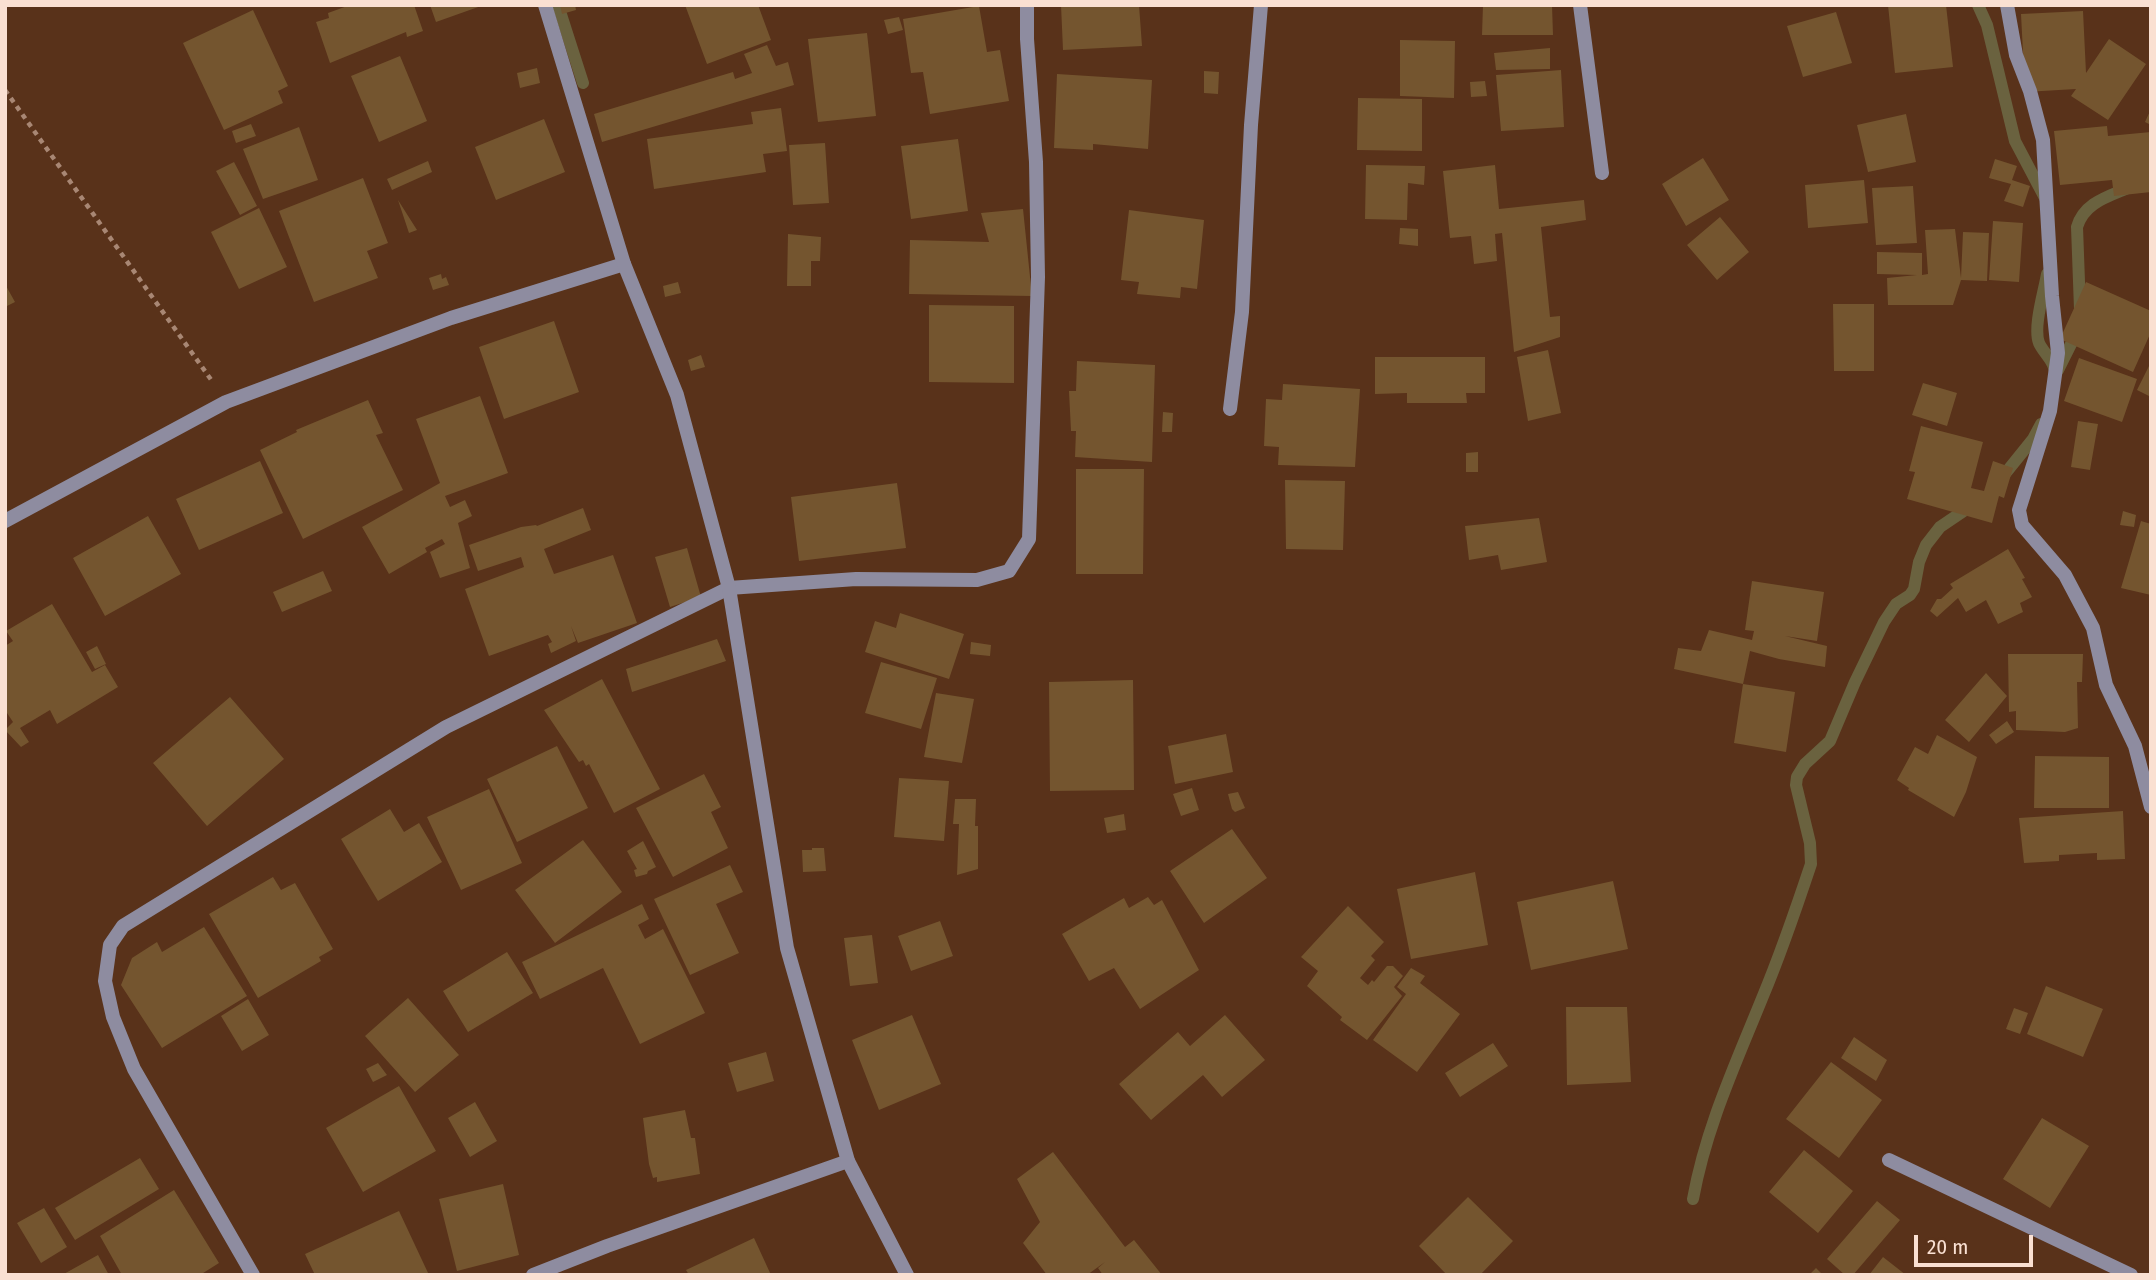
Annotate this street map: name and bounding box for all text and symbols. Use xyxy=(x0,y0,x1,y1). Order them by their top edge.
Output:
scale bar xyxy=(1918,1220,2037,1264)
text: 20 m xyxy=(1927,1234,1968,1260)

